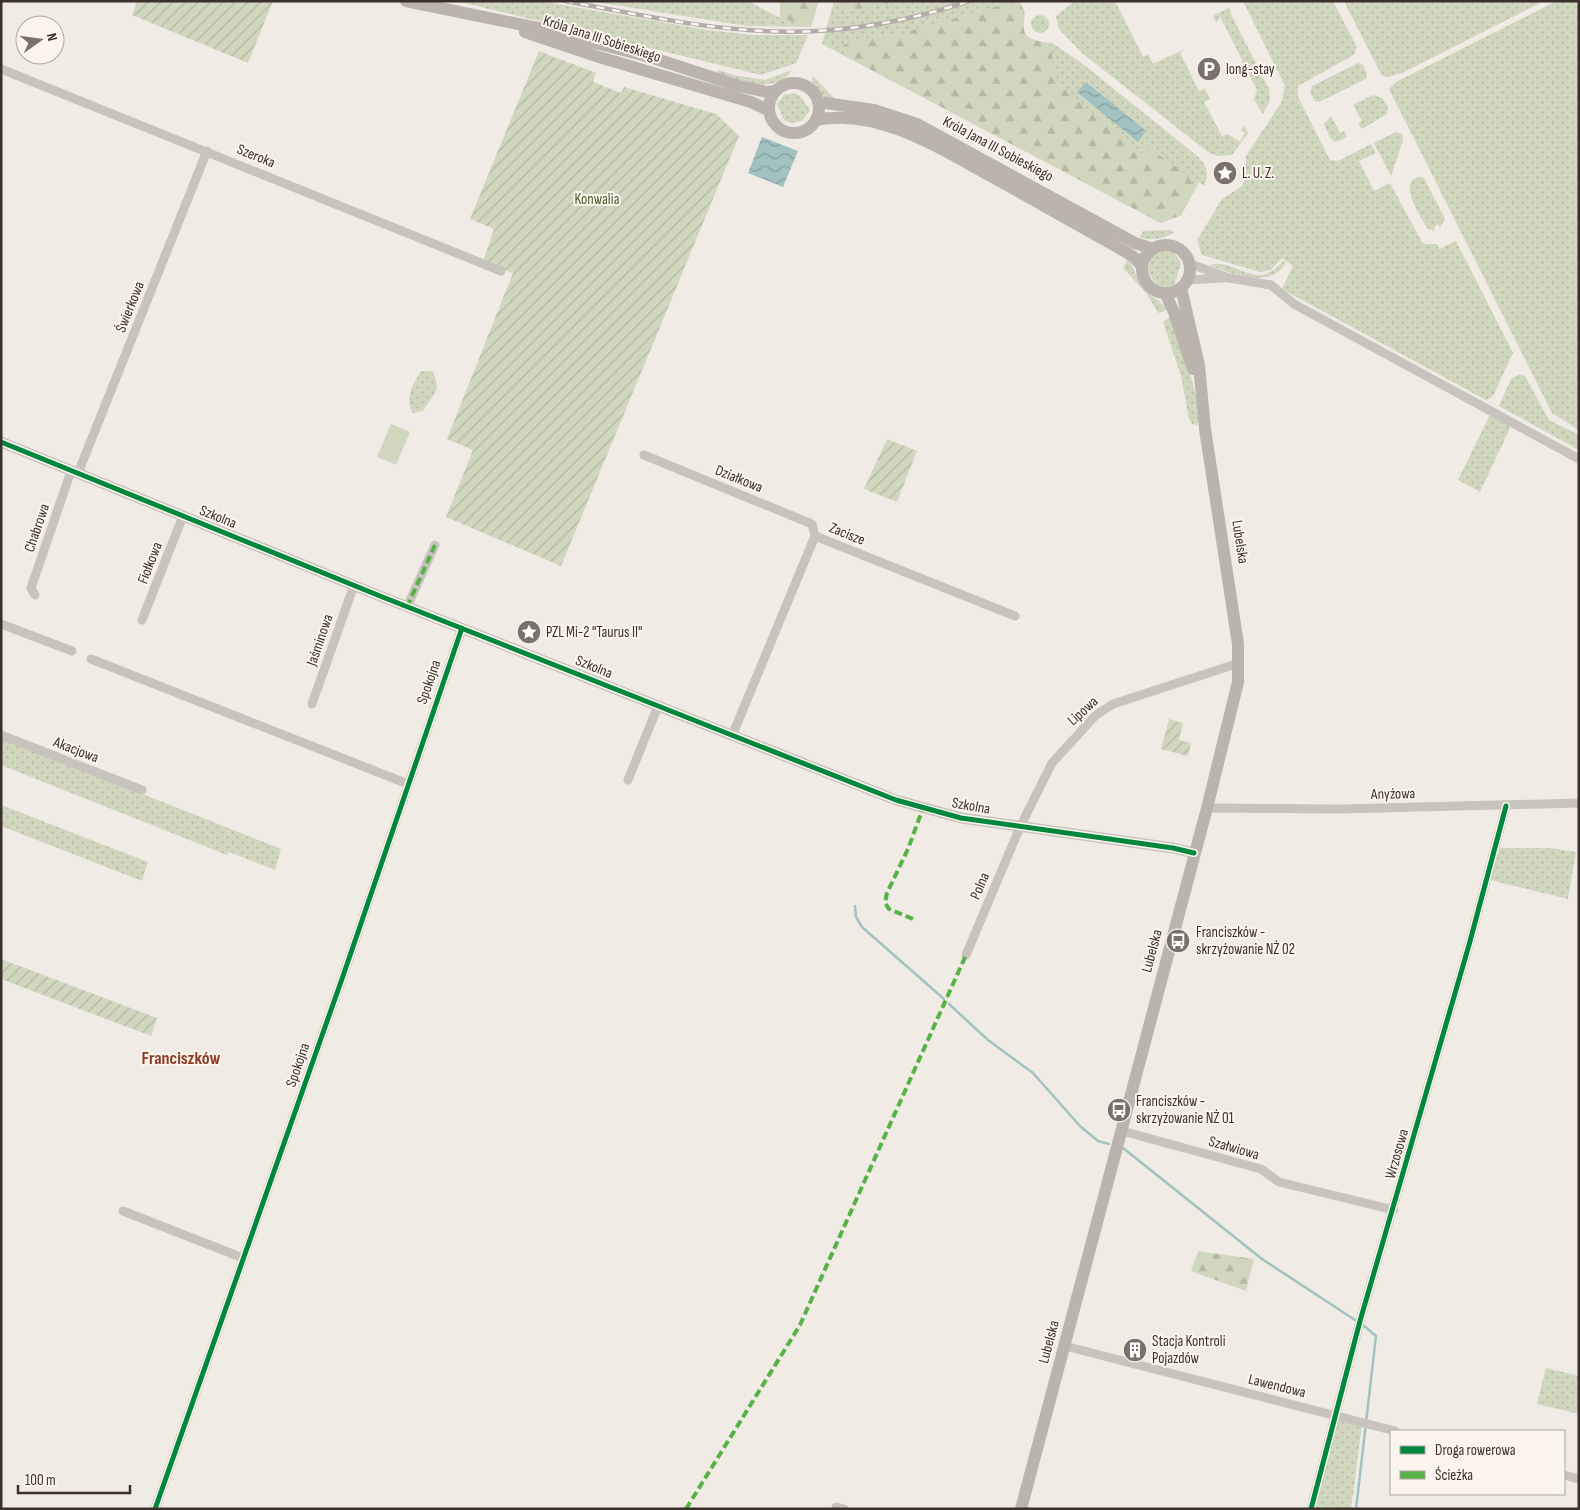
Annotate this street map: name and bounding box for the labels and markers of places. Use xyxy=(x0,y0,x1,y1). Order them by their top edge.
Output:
parking icon: long-stay xyxy=(1196,56,1222,82)
place label: long-stay xyxy=(1226,60,1275,79)
place icon: L. U. Z. xyxy=(1212,160,1238,186)
place label: L. U. Z. xyxy=(1242,164,1274,183)
place icon: PZL Mi-2 "Taurus II" xyxy=(516,619,542,645)
place label: PZL Mi-2 "Taurus II" xyxy=(546,623,642,642)
place label: Franciszków - skrzyżowanie NŻ 02 xyxy=(1196,923,1295,959)
bus stop icon: Franciszków - skrzyżowanie NŻ 02 xyxy=(1165,928,1191,954)
place label: Franciszków - skrzyżowanie NŻ 01 xyxy=(1136,1092,1235,1128)
bus stop icon: Franciszków - skrzyżowanie NŻ 01 xyxy=(1106,1097,1132,1123)
place label: Stacja Kontroli Pojazdów xyxy=(1152,1332,1226,1368)
building icon: Stacja Kontroli Pojazdów xyxy=(1122,1337,1148,1363)

